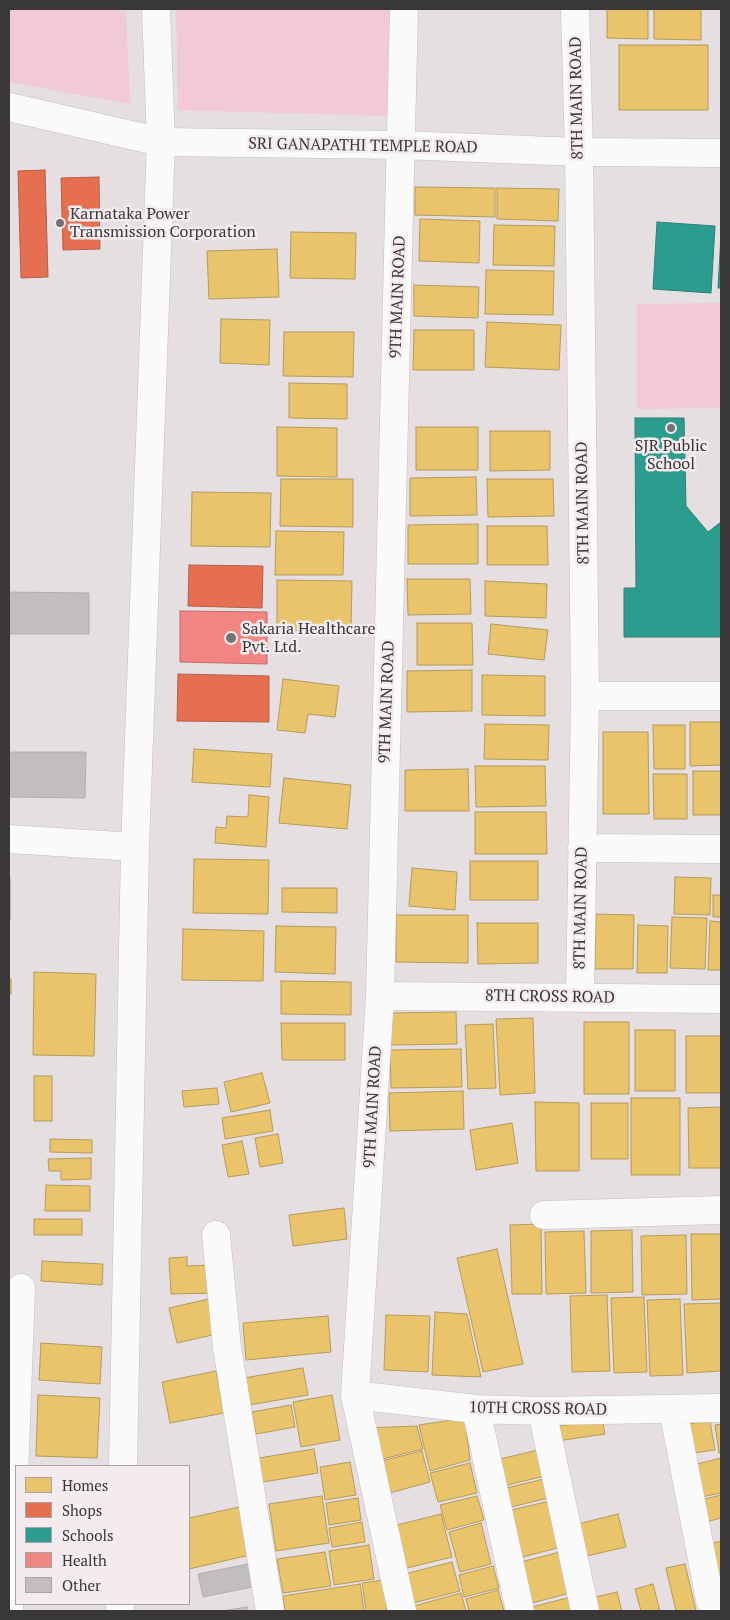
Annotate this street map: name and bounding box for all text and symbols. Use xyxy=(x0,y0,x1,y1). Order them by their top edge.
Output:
street label: 8TH MAIN ROAD xyxy=(566,36,588,160)
street label: SRI GANAPATHI TEMPLE ROAD xyxy=(248,134,478,158)
place label: Karnataka Power Transmission Corporation xyxy=(70,204,256,242)
marker: Karnataka Power Transmission Corporation xyxy=(54,217,66,229)
street label: 9TH MAIN ROAD xyxy=(386,235,410,359)
marker: SJR Public School xyxy=(665,422,677,434)
place label: SJR Public School xyxy=(635,436,707,474)
street label: 8TH MAIN ROAD xyxy=(572,441,594,565)
place label: Sakaria Healthcare Pvt. Ltd. xyxy=(242,619,376,657)
marker: Sakaria Healthcare Pvt. Ltd. xyxy=(224,631,238,645)
street label: 9TH MAIN ROAD xyxy=(375,640,399,764)
street label: 8TH MAIN ROAD xyxy=(570,846,592,970)
street label: 8TH CROSS ROAD xyxy=(485,986,615,1008)
street label: 9TH MAIN ROAD xyxy=(360,1045,386,1169)
street label: 10TH CROSS ROAD xyxy=(469,1398,607,1420)
legend xyxy=(15,1465,190,1605)
text: Homes xyxy=(62,1475,108,1495)
text: Shops xyxy=(62,1500,102,1520)
text: Schools xyxy=(62,1525,113,1545)
text: Health xyxy=(62,1550,107,1570)
text: Other xyxy=(62,1575,101,1595)

